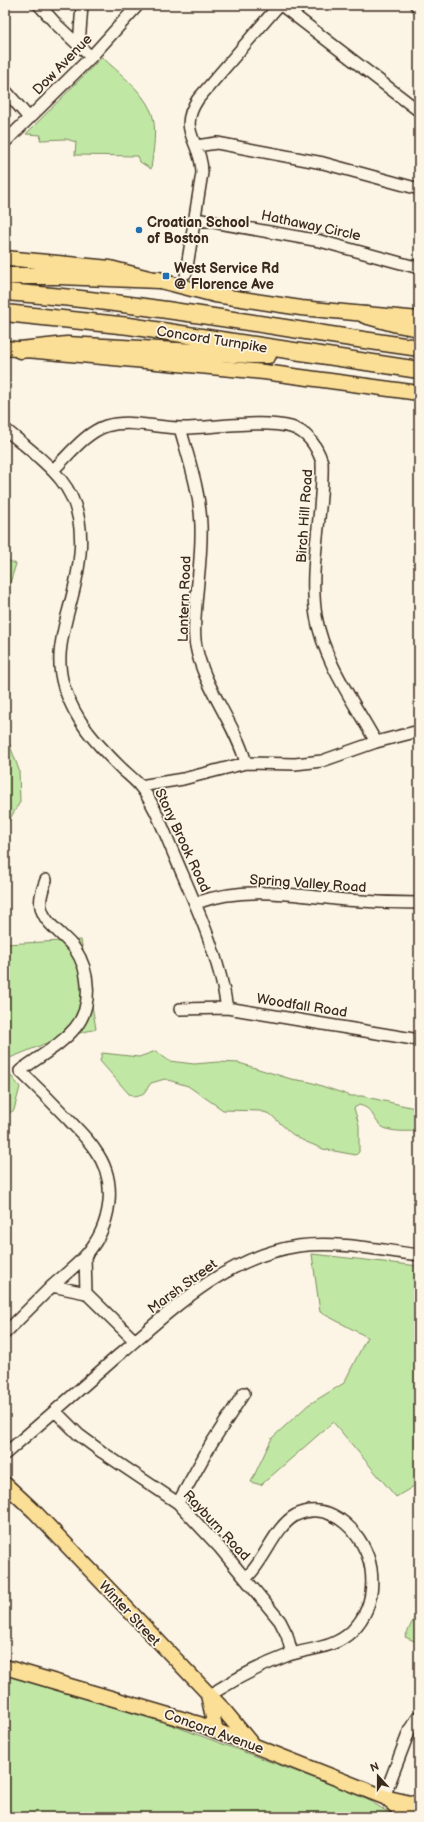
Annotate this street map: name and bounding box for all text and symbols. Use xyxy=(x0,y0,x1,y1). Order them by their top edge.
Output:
street label: Dow Avenue xyxy=(29,30,96,98)
street label: Hathaway Circle xyxy=(260,207,362,244)
place label: Croatian School of Boston xyxy=(147,214,249,247)
marker: Croatian School of Boston xyxy=(134,225,144,235)
place label: West Service Rd @ Florence Ave xyxy=(174,260,279,293)
marker: West Service Rd @ Florence Ave xyxy=(161,271,171,281)
street label: Concord Turnpike xyxy=(155,322,268,357)
street label: Birch Hill Road xyxy=(293,469,316,564)
street label: Lantern Road xyxy=(175,556,194,642)
street label: Stony Brook Road xyxy=(151,786,214,895)
street label: Spring Valley Road xyxy=(249,871,367,896)
street label: Woodfall Road xyxy=(255,990,348,1021)
street label: Marsh Street xyxy=(144,1255,221,1317)
street label: Rayburn Road xyxy=(180,1487,254,1564)
street label: Winter Street xyxy=(95,1577,164,1650)
street label: Concord Avenue xyxy=(162,1706,266,1757)
north arrow xyxy=(358,1756,398,1796)
text: N xyxy=(368,1760,381,1775)

